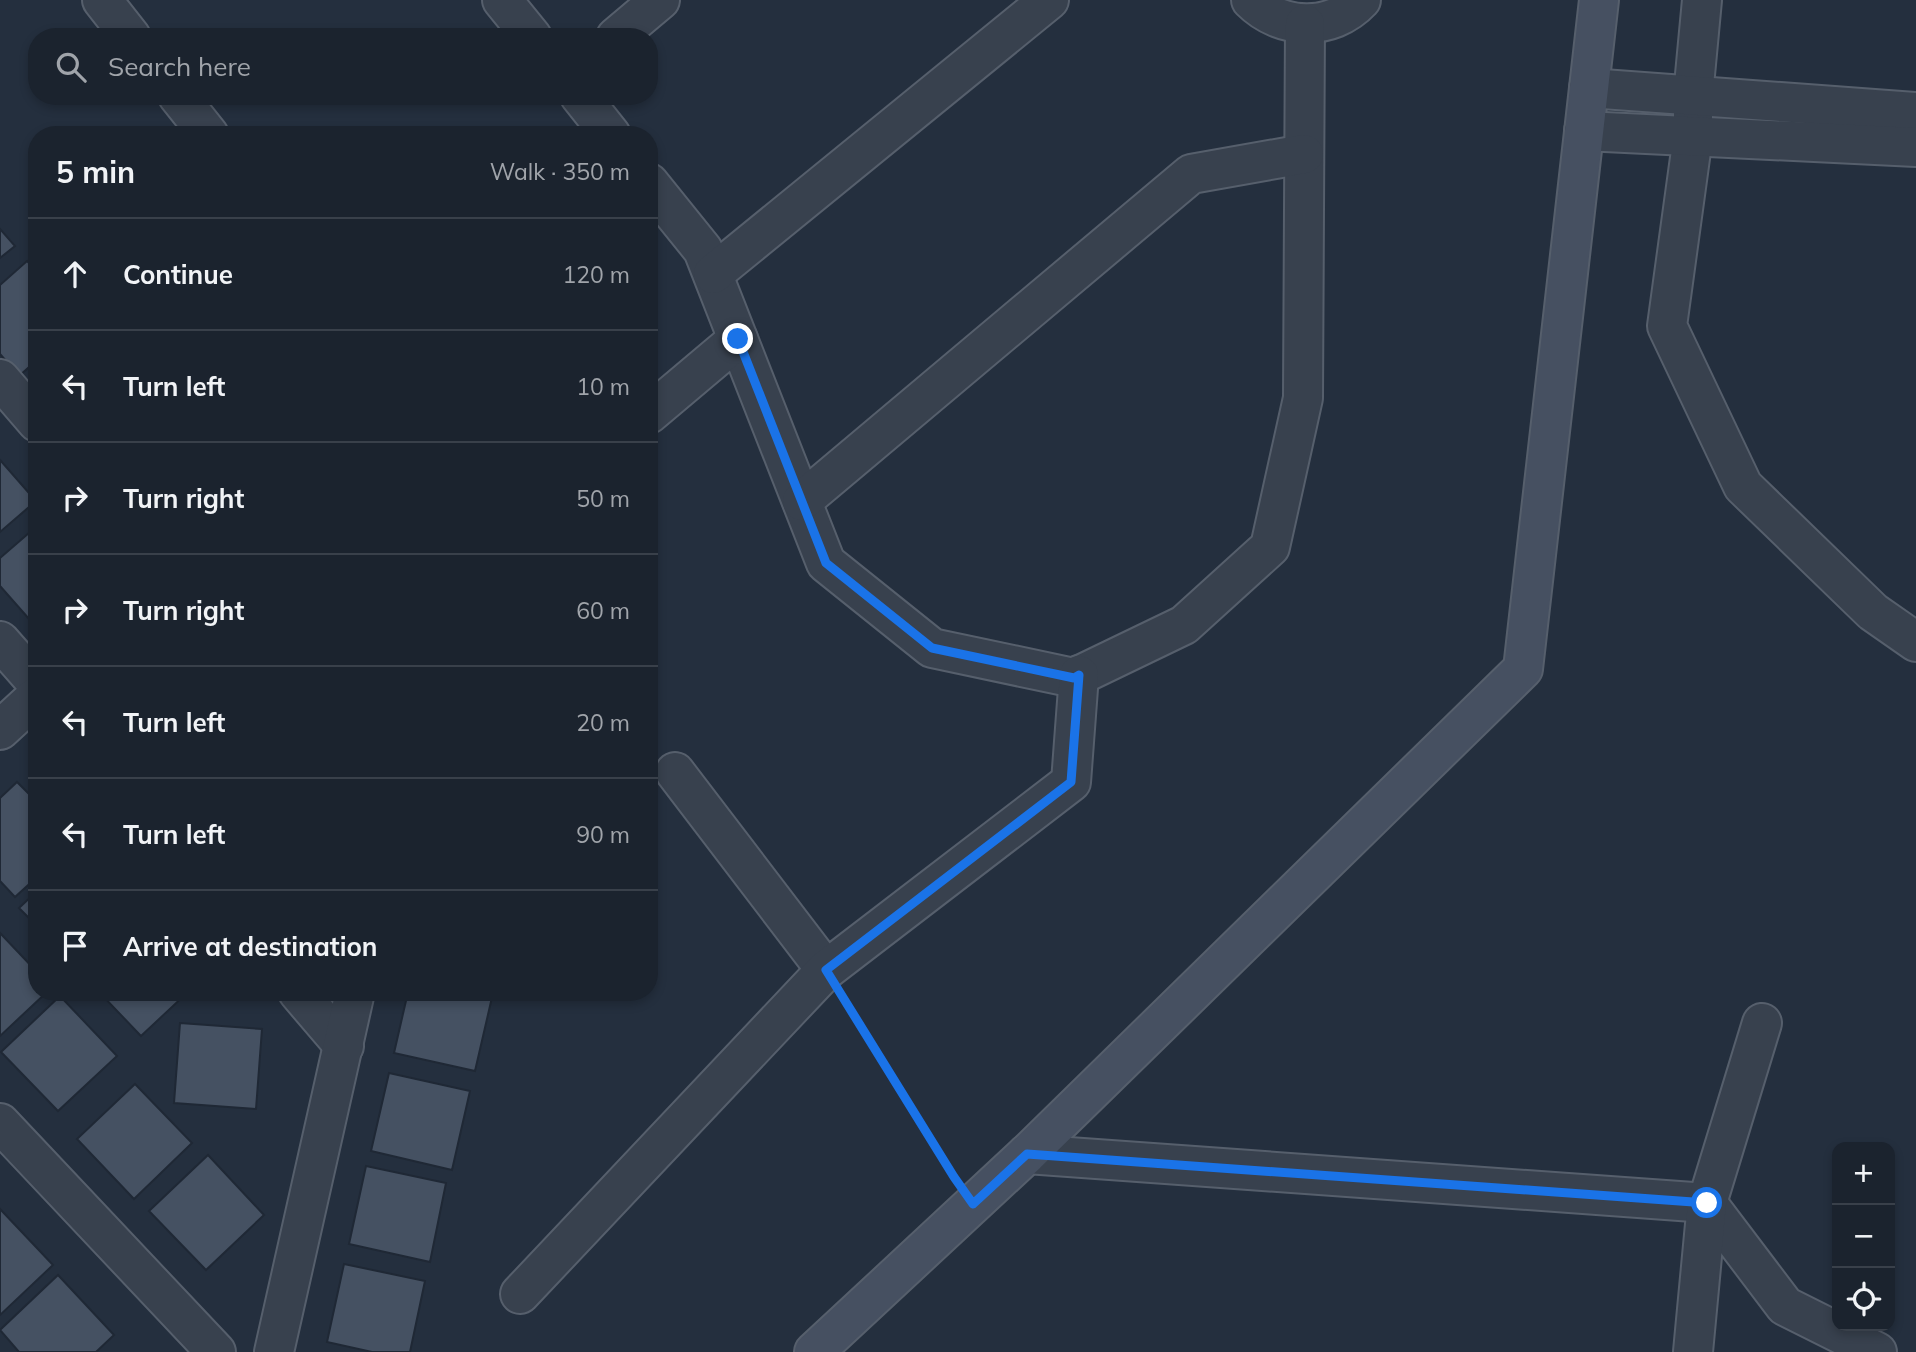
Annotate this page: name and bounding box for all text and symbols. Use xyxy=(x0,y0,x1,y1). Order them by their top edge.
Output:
search box xyxy=(28,28,658,105)
icon: search xyxy=(52,48,90,86)
text: Search here xyxy=(108,50,251,83)
text: 5 min xyxy=(56,153,135,191)
text: Walk · 350 m xyxy=(490,157,630,186)
icon: ahead xyxy=(56,255,94,293)
text: Continue xyxy=(123,258,233,291)
text: 120 m xyxy=(562,260,630,289)
route end xyxy=(722,323,753,354)
icon: left xyxy=(56,367,94,405)
text: Turn left xyxy=(123,370,225,403)
text: 10 m xyxy=(576,372,630,401)
icon: right xyxy=(56,479,94,517)
text: Turn right xyxy=(123,482,244,515)
text: 50 m xyxy=(576,484,630,513)
icon: right xyxy=(56,591,94,629)
text: Turn right xyxy=(123,594,244,627)
text: 60 m xyxy=(576,596,630,625)
icon: left xyxy=(56,703,94,741)
text: Turn left xyxy=(123,706,225,739)
text: 20 m xyxy=(576,708,630,737)
icon: left xyxy=(56,815,94,853)
text: Turn left xyxy=(123,818,225,851)
text: 90 m xyxy=(576,820,630,849)
icon: arrive xyxy=(56,927,94,965)
text: Arrive at destination xyxy=(123,930,378,963)
map controls xyxy=(1832,1142,1895,1331)
button: + xyxy=(1832,1142,1895,1205)
route start xyxy=(1691,1187,1722,1218)
button: − xyxy=(1832,1205,1895,1268)
button: locate xyxy=(1832,1268,1895,1331)

